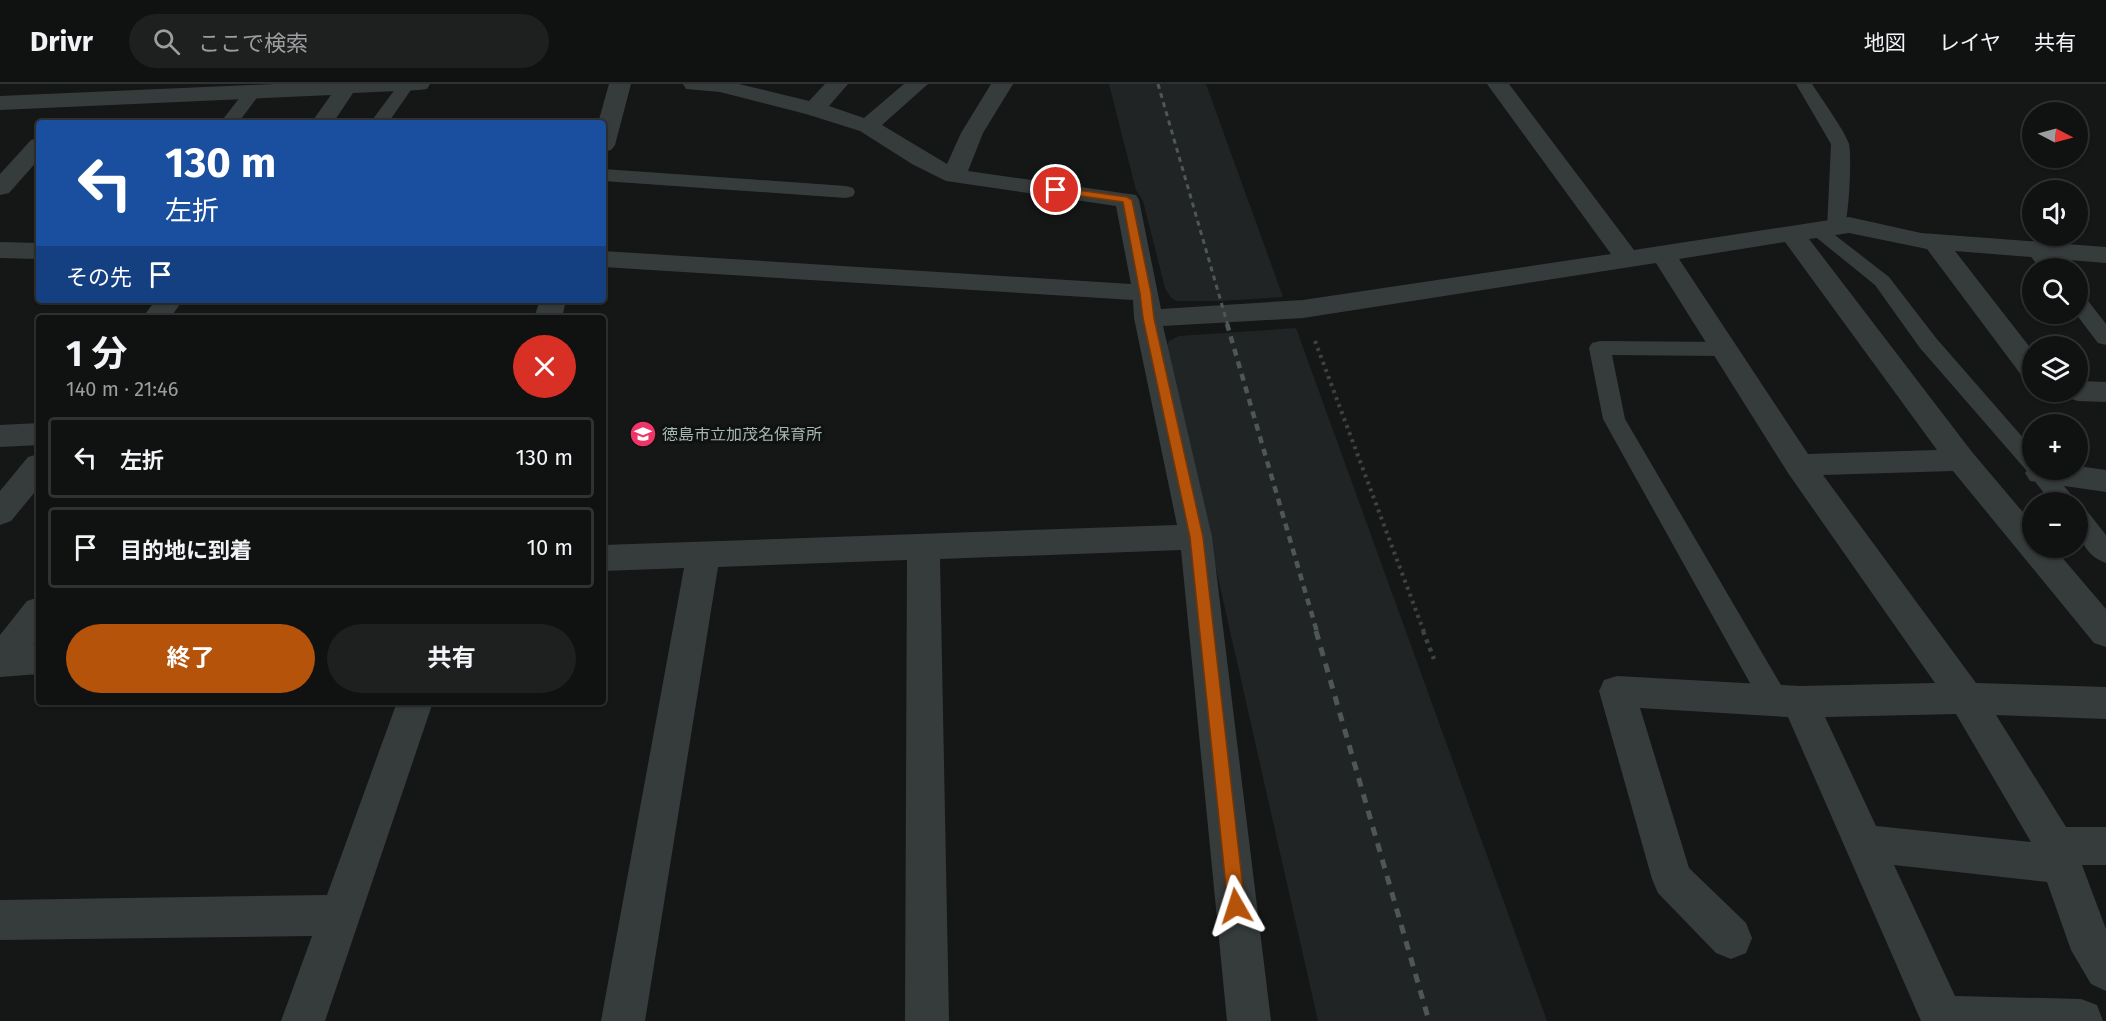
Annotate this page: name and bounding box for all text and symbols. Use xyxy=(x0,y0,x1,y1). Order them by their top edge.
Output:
search box xyxy=(129,14,549,68)
text: Drivr xyxy=(30,25,93,58)
icon: search xyxy=(150,25,183,58)
text: ここで検索 xyxy=(198,30,308,57)
text: 地図 xyxy=(1864,30,1906,56)
text: レイヤ xyxy=(1939,30,2001,56)
text: 共有 xyxy=(2034,30,2076,56)
north arrow xyxy=(2022,102,2088,168)
map controls xyxy=(2022,102,2088,558)
text: 130 m xyxy=(165,138,276,188)
icon: left xyxy=(66,144,144,222)
pin xyxy=(1030,164,1081,215)
icon: arrive xyxy=(1039,173,1072,206)
button: sound xyxy=(2022,180,2088,246)
text: 左折 xyxy=(165,195,219,227)
icon: arrive xyxy=(144,258,177,291)
button: search xyxy=(2022,258,2088,324)
text: その先 xyxy=(66,264,132,291)
text: 1 分 xyxy=(66,332,127,376)
button: close xyxy=(513,335,576,398)
button: layers xyxy=(2022,336,2088,402)
text: 140 m · 21:46 xyxy=(66,377,178,401)
button: + xyxy=(2022,414,2088,480)
school or university icon: 徳島市立加茂名保育所 xyxy=(628,419,658,449)
place label: 徳島市立加茂名保育所 xyxy=(662,425,822,444)
icon: left xyxy=(69,441,102,474)
text: 130 m xyxy=(516,444,573,471)
text: 左折 xyxy=(120,447,164,474)
button: − xyxy=(2022,492,2088,558)
icon: arrive xyxy=(69,531,102,564)
text: 10 m xyxy=(527,534,573,561)
text: 目的地に到着 xyxy=(120,537,252,564)
button: 終了 xyxy=(66,624,315,693)
button: 共有 xyxy=(327,624,576,693)
position arrow xyxy=(1204,874,1268,938)

